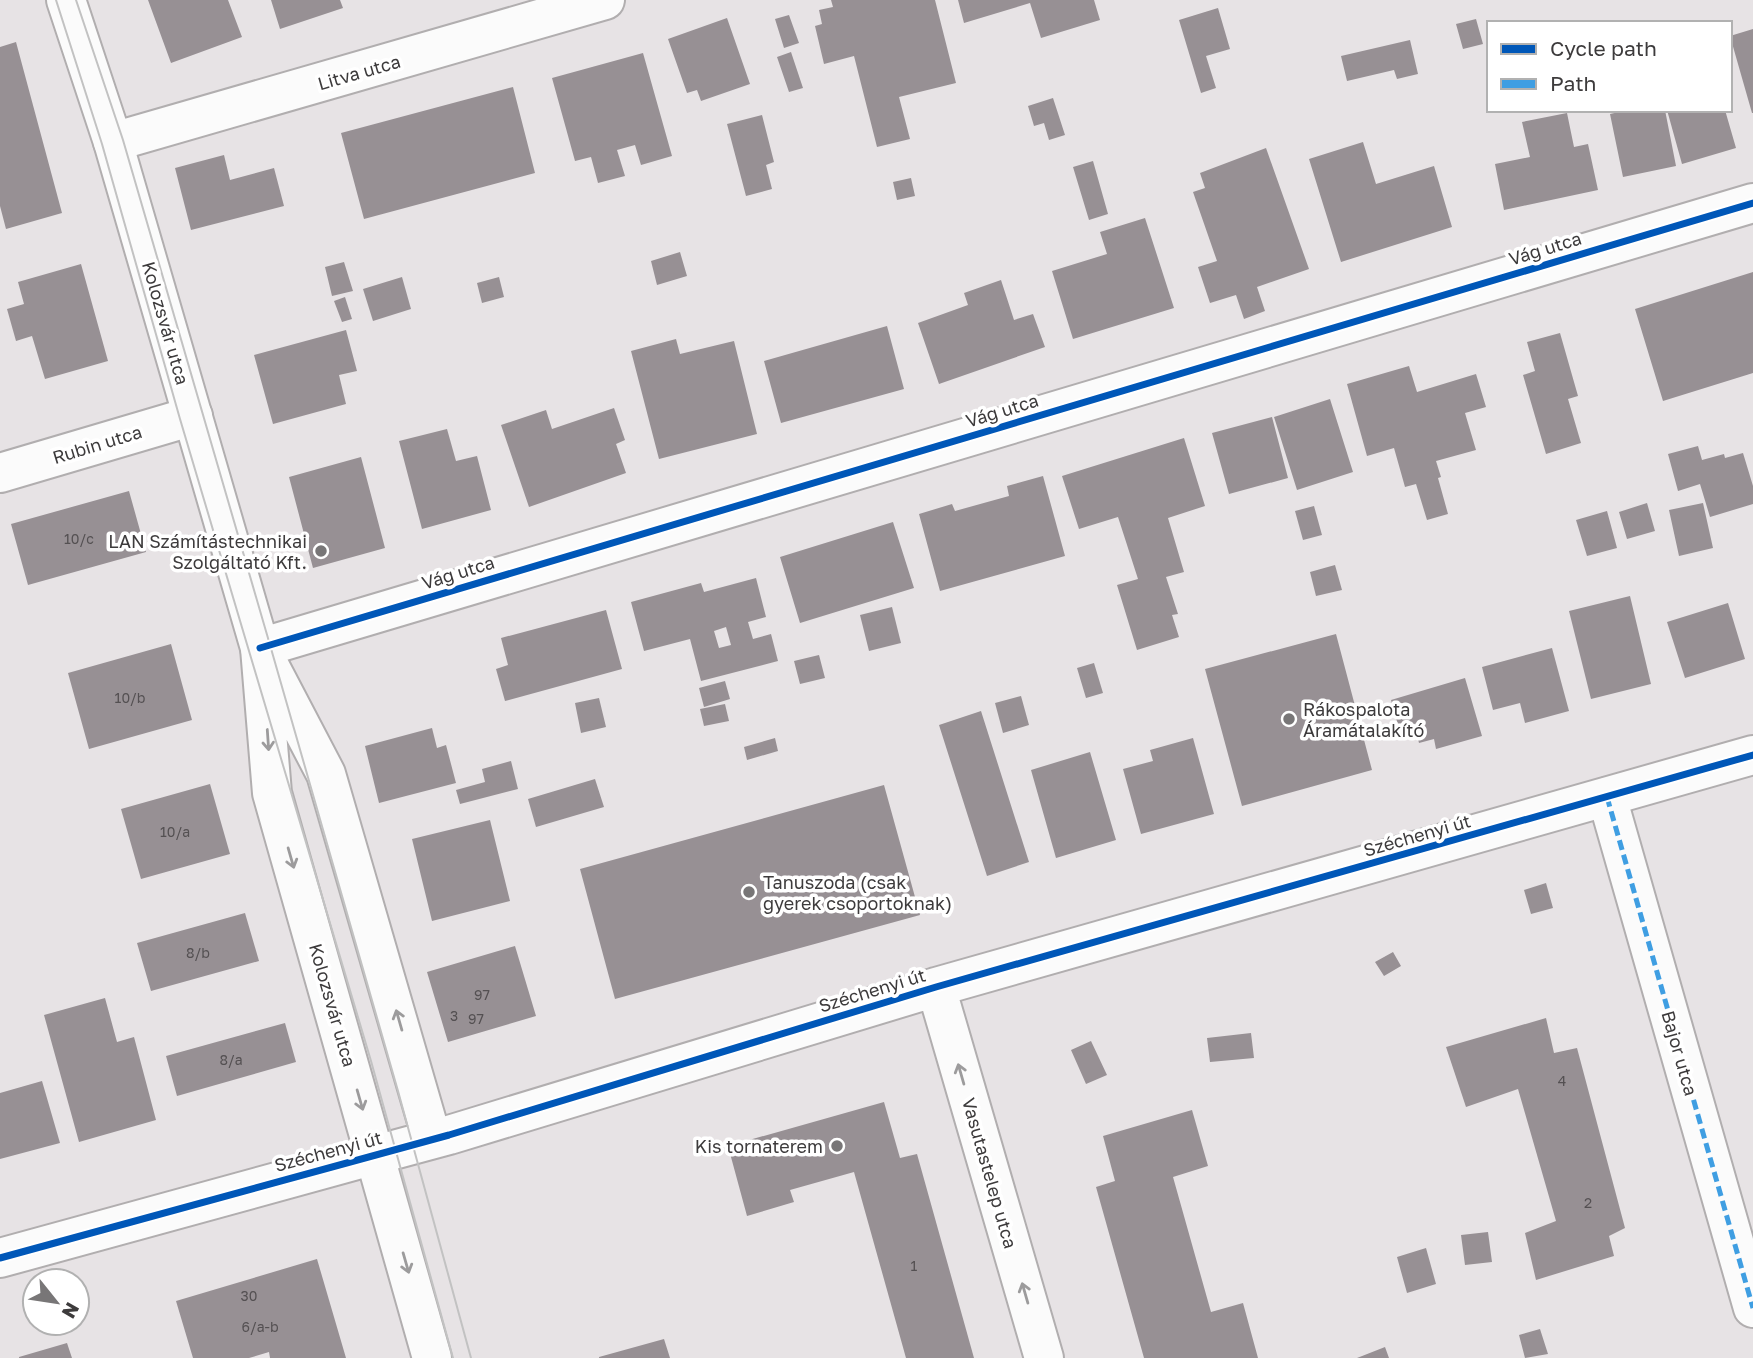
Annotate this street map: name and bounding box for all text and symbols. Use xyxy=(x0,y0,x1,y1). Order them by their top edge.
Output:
legend xyxy=(1487,21,1732,112)
text: Cycle path xyxy=(1550,35,1657,61)
street label: Litva utca xyxy=(315,50,403,94)
text: Path xyxy=(1550,70,1597,96)
street label: Vág utca xyxy=(1506,227,1584,269)
street label: Kolozsvár utca xyxy=(138,259,194,387)
street label: Vág utca xyxy=(963,389,1041,431)
street label: Rubin utca xyxy=(50,420,144,468)
house number: 10/c xyxy=(64,530,94,547)
place label: LAN Számítástechnikai Szolgáltató Kft. xyxy=(108,530,307,573)
marker: LAN Számítástechnikai Szolgáltató Kft. xyxy=(313,543,329,559)
street label: Vág utca xyxy=(419,551,497,593)
house number: 10/b xyxy=(115,689,145,706)
place label: Rákospalota Áramátalakító xyxy=(1303,698,1424,741)
marker: Rákospalota Áramátalakító xyxy=(1281,711,1297,727)
one-way arrow xyxy=(262,728,275,751)
street label: Széchenyi út xyxy=(1361,809,1473,861)
house number: 10/a xyxy=(160,823,190,840)
one-way arrow xyxy=(285,847,298,869)
place label: Tanuszoda (csak gyerek csoportoknak) xyxy=(763,871,952,914)
marker: Tanuszoda (csak gyerek csoportoknak) xyxy=(741,884,757,900)
street label: Kolozsvár utca xyxy=(305,941,361,1069)
house number: 8/b xyxy=(186,944,210,961)
street label: Széchenyi út xyxy=(816,963,928,1017)
house number: 97 xyxy=(474,986,490,1003)
house number: 3 xyxy=(450,1007,458,1024)
street label: Bajor utca xyxy=(1657,1008,1703,1098)
one-way arrow xyxy=(391,1009,404,1031)
house number: 97 xyxy=(468,1010,484,1027)
house number: 8/a xyxy=(219,1051,243,1068)
one-way arrow xyxy=(953,1064,966,1086)
house number: 4 xyxy=(1558,1072,1566,1089)
one-way arrow xyxy=(355,1089,368,1111)
street label: Vasutastelep utca xyxy=(958,1095,1022,1251)
street label: Széchenyi út xyxy=(272,1126,384,1176)
place label: Kis tornaterem xyxy=(695,1135,823,1157)
marker: Kis tornaterem xyxy=(829,1138,845,1154)
house number: 2 xyxy=(1584,1194,1592,1211)
one-way arrow xyxy=(400,1251,413,1273)
house number: 1 xyxy=(911,1257,918,1274)
north arrow xyxy=(21,1267,91,1337)
one-way arrow xyxy=(1017,1282,1030,1304)
house number: 30 xyxy=(241,1287,257,1304)
text: N xyxy=(58,1299,85,1323)
house number: 6/a-b xyxy=(241,1318,279,1335)

